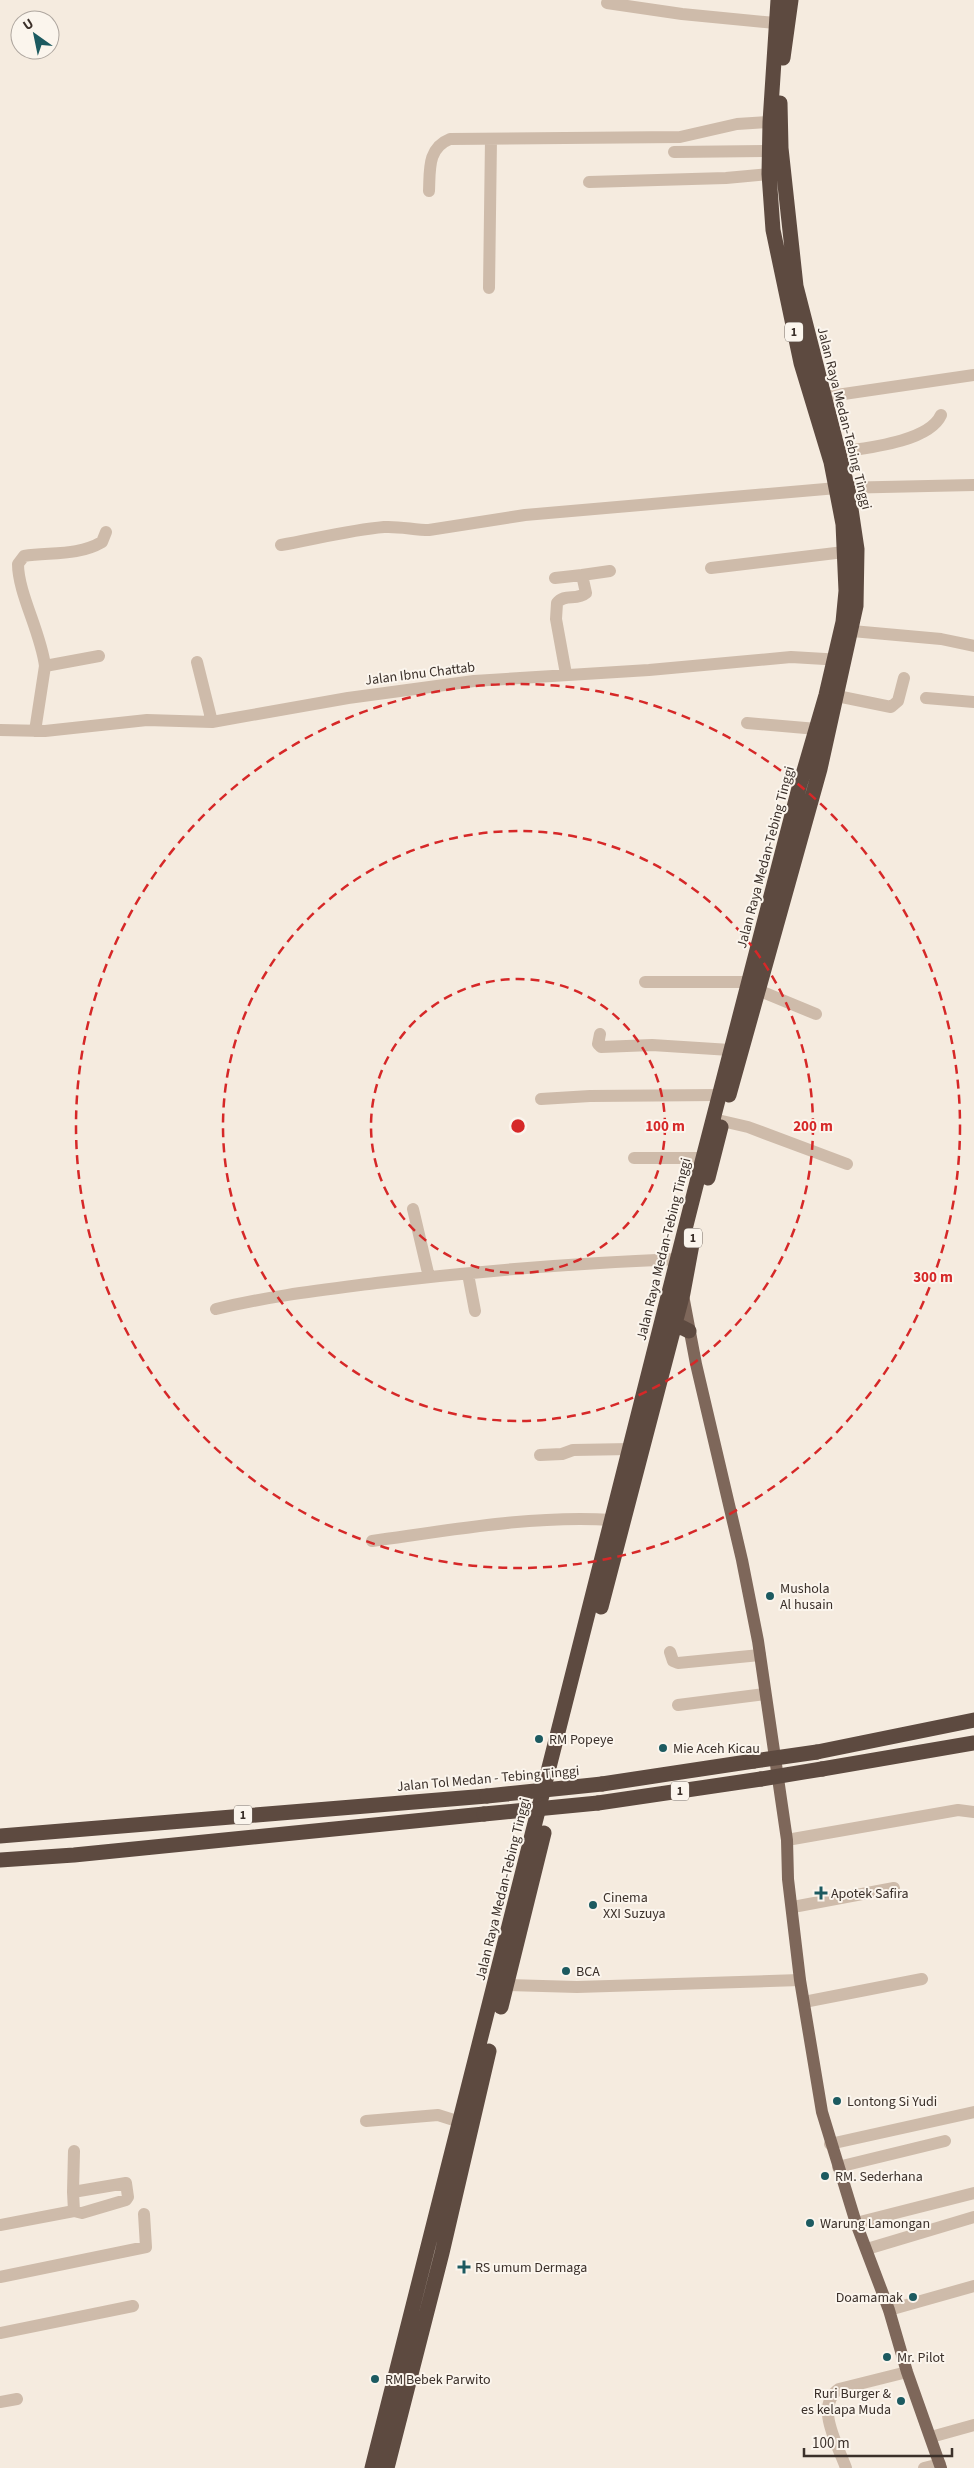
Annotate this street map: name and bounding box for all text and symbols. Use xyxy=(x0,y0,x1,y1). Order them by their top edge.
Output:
north arrow xyxy=(10,10,60,60)
text: U xyxy=(19,14,38,36)
road number: 1 xyxy=(785,322,803,342)
street label: Jalan Raya Medan-Tebing Tinggi xyxy=(812,325,876,512)
street label: Jalan Ibnu Chattab xyxy=(364,657,476,691)
street label: Jalan Raya Medan-Tebing Tinggi xyxy=(732,764,800,950)
text: 100 m xyxy=(645,1116,685,1137)
text: 200 m xyxy=(793,1116,833,1137)
centre of rings xyxy=(509,1117,527,1135)
street label: Jalan Raya Medan-Tebing Tinggi xyxy=(632,1156,696,1343)
road number: 1 xyxy=(684,1228,702,1248)
text: 300 m xyxy=(913,1267,953,1288)
place label: Mushola Al husain xyxy=(780,1579,833,1615)
marker: Mushola Al husain xyxy=(764,1590,776,1602)
place label: RM Popeye xyxy=(549,1730,613,1750)
marker: RM Popeye xyxy=(533,1733,545,1745)
place label: Mie Aceh Kicau xyxy=(673,1739,760,1759)
marker: Mie Aceh Kicau xyxy=(657,1742,669,1754)
street label: Jalan Tol Medan - Tebing Tinggi xyxy=(396,1761,580,1797)
road number: 1 xyxy=(671,1782,689,1800)
street label: Jalan Raya Medan-Tebing Tinggi xyxy=(471,1796,535,1983)
road number: 1 xyxy=(234,1806,252,1824)
place label: Apotek Safira xyxy=(831,1884,909,1904)
marker: Apotek Safira xyxy=(815,1887,827,1899)
place label: Cinema XXI Suzuya xyxy=(603,1888,666,1924)
marker: Cinema XXI Suzuya xyxy=(587,1899,599,1911)
place label: BCA xyxy=(576,1962,600,1982)
marker: BCA xyxy=(560,1965,572,1977)
place label: Lontong Si Yudi xyxy=(847,2092,937,2112)
marker: Lontong Si Yudi xyxy=(831,2095,843,2107)
place label: RM. Sederhana xyxy=(835,2167,923,2187)
marker: RM. Sederhana xyxy=(819,2170,831,2182)
place label: Warung Lamongan xyxy=(820,2214,930,2234)
marker: Warung Lamongan xyxy=(804,2217,816,2229)
place label: RS umum Dermaga xyxy=(475,2258,587,2278)
marker: RS umum Dermaga xyxy=(457,2260,471,2274)
place label: Doamamak xyxy=(836,2288,903,2308)
marker: Doamamak xyxy=(907,2291,919,2303)
place label: Mr. Pilot xyxy=(897,2348,945,2368)
marker: Mr. Pilot xyxy=(881,2351,893,2363)
place label: RM Bebek Parwito xyxy=(385,2370,491,2390)
marker: RM Bebek Parwito xyxy=(369,2373,381,2385)
place label: Ruri Burger & es kelapa Muda xyxy=(801,2384,891,2420)
marker: Ruri Burger & es kelapa Muda xyxy=(895,2395,907,2407)
scale bar xyxy=(804,2426,952,2458)
text: 100 m xyxy=(812,2433,850,2454)

